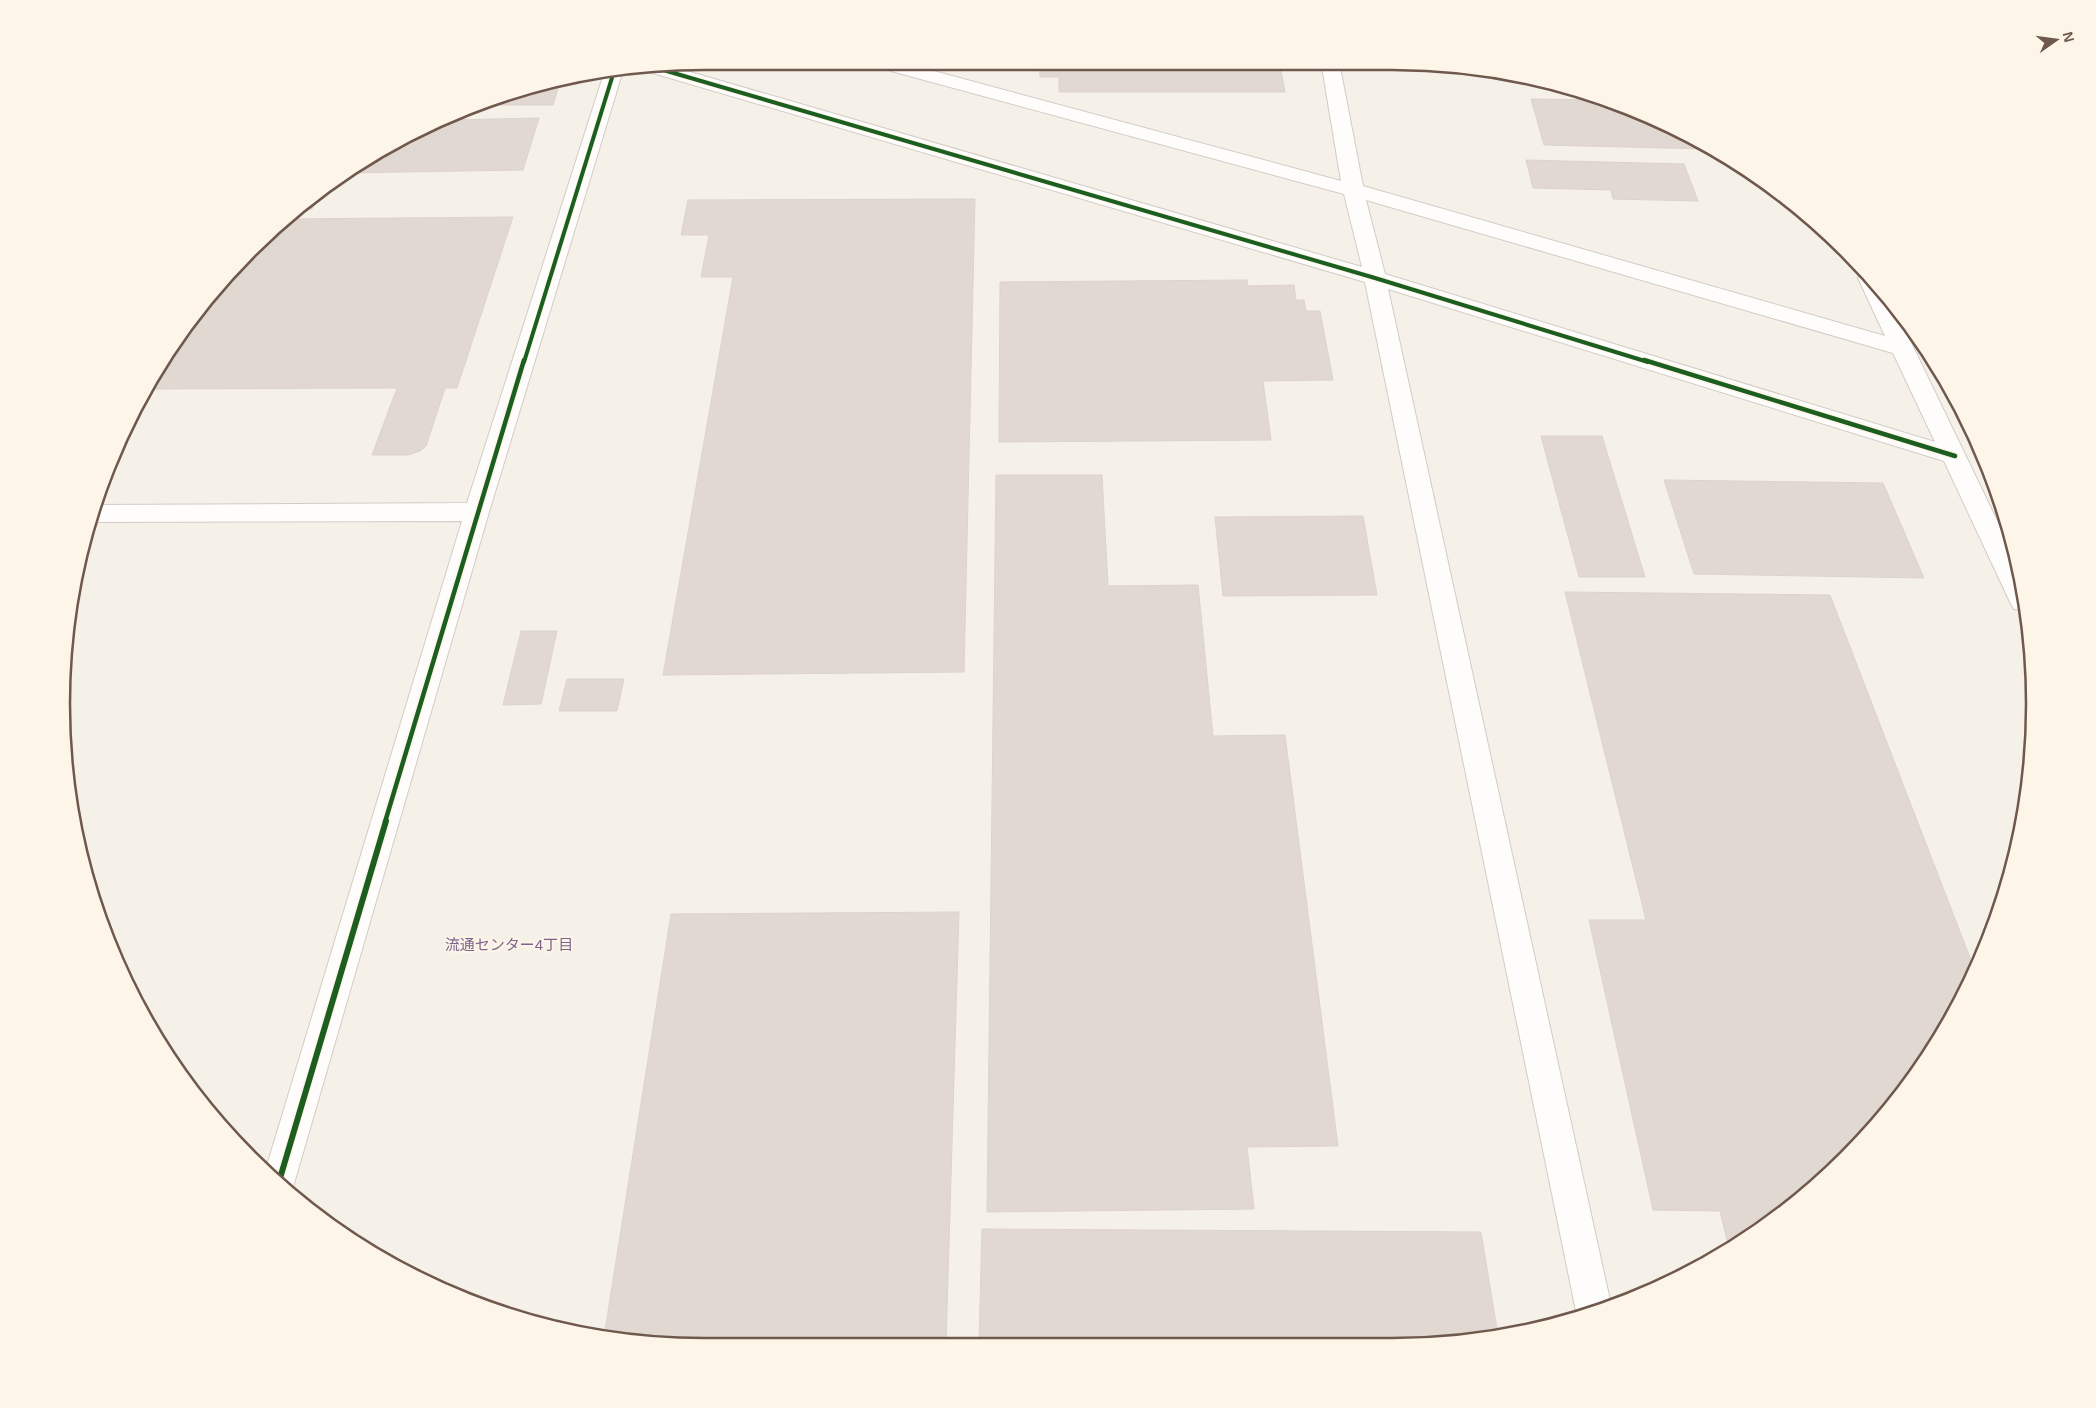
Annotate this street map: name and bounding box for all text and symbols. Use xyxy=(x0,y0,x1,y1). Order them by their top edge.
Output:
north arrow xyxy=(2031,15,2081,65)
text: N xyxy=(2060,30,2078,44)
district label: 流通センター4丁目 xyxy=(445,936,573,953)

